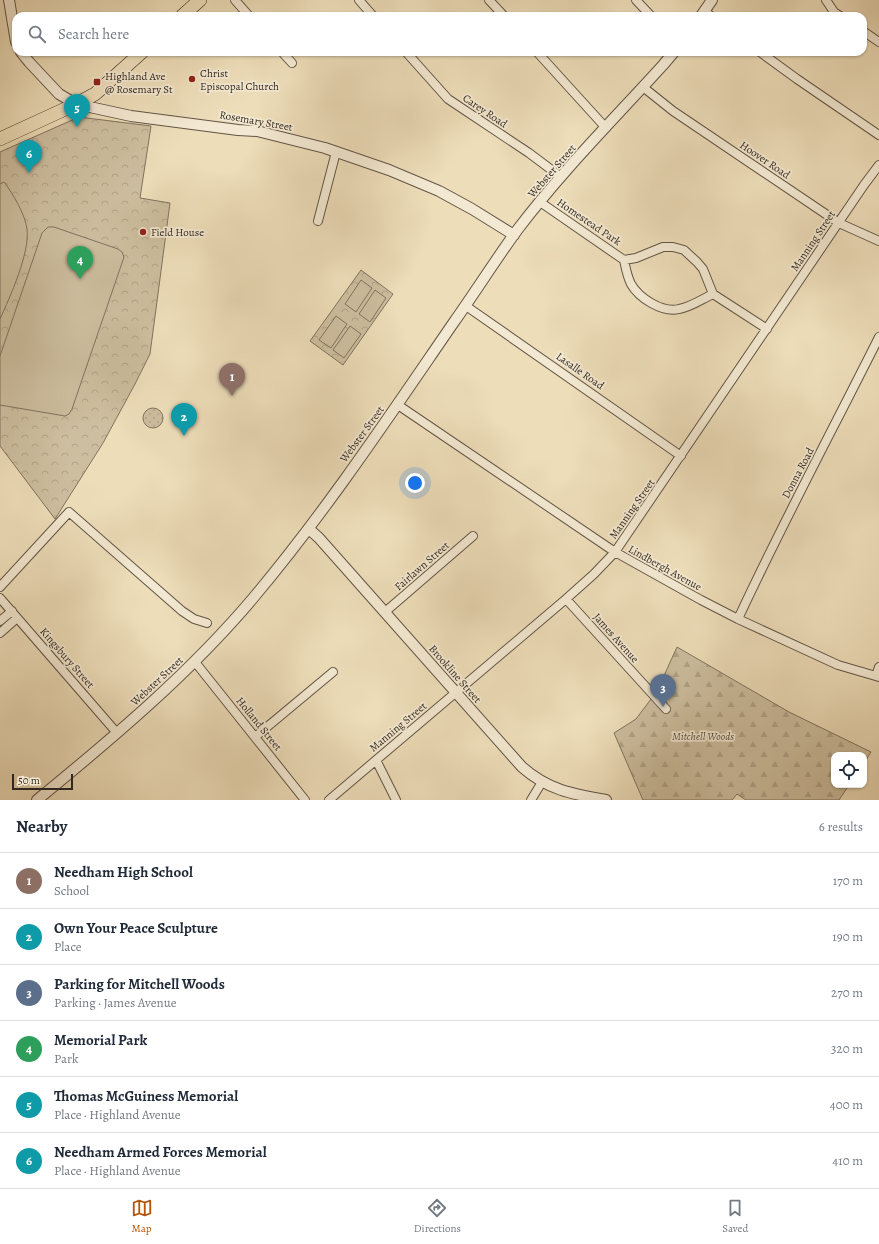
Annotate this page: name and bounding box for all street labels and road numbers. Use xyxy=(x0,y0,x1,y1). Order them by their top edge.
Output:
street label: Carey Road xyxy=(460,91,510,132)
street label: Rosemary Street xyxy=(218,107,294,135)
street label: Hoover Road xyxy=(737,138,793,182)
street label: Webster Street xyxy=(524,141,580,202)
street label: Homestead Park xyxy=(554,195,624,249)
street label: Manning Street xyxy=(787,207,839,274)
street label: Lasalle Road xyxy=(553,349,607,393)
street label: Webster Street xyxy=(336,402,388,466)
street label: Donna Road xyxy=(778,445,818,501)
street label: Manning Street xyxy=(606,476,659,542)
street label: Fairlawn Street xyxy=(391,538,453,594)
street label: Lindbergh Avenue xyxy=(626,542,704,594)
street label: James Avenue xyxy=(590,610,642,666)
street label: Kingsbury Street xyxy=(36,624,98,692)
street label: Brookline Street xyxy=(425,642,485,707)
street label: Webster Street xyxy=(127,653,187,710)
street label: Holland Street xyxy=(233,694,286,754)
street label: Manning Street xyxy=(366,698,430,755)

